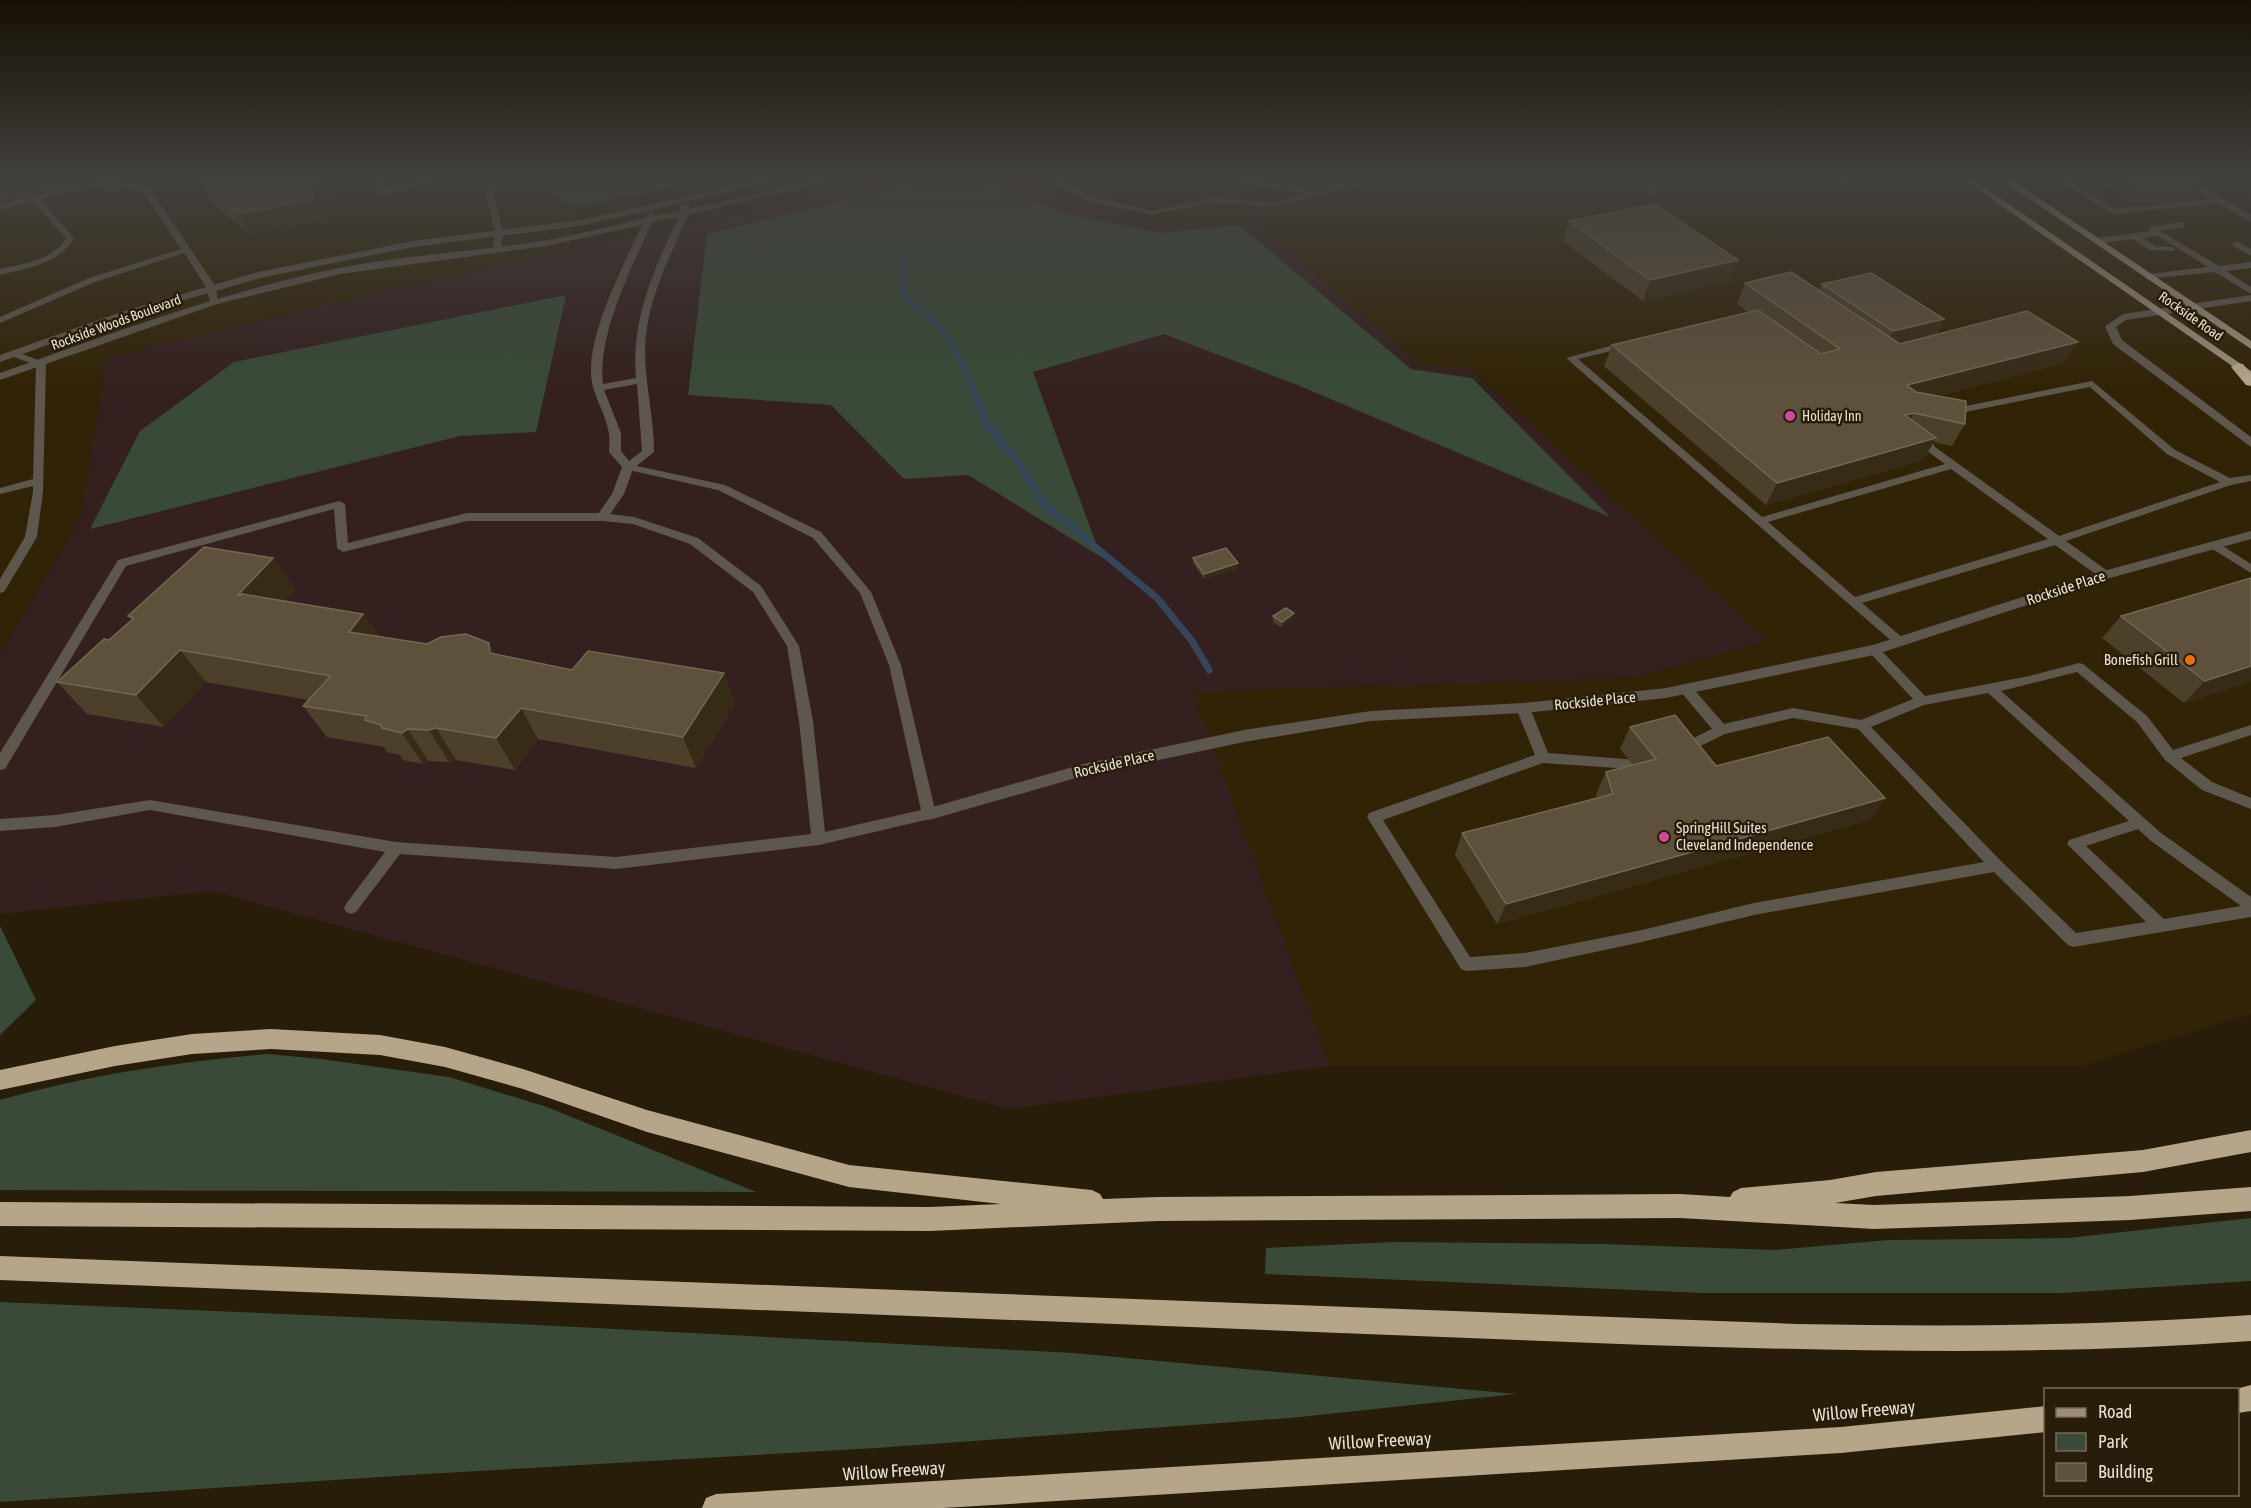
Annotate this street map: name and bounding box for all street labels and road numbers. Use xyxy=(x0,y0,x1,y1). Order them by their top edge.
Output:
street label: Rockside Road xyxy=(2156,288,2226,344)
street label: Rockside Woods Boulevard xyxy=(49,291,183,353)
street label: Rockside Place xyxy=(2024,567,2108,608)
street label: Rockside Place xyxy=(1553,688,1637,713)
street label: Rockside Place xyxy=(1072,746,1156,781)
street label: Willow Freeway xyxy=(1812,1396,1916,1425)
street label: Willow Freeway xyxy=(1328,1427,1432,1454)
street label: Willow Freeway xyxy=(842,1456,946,1485)

